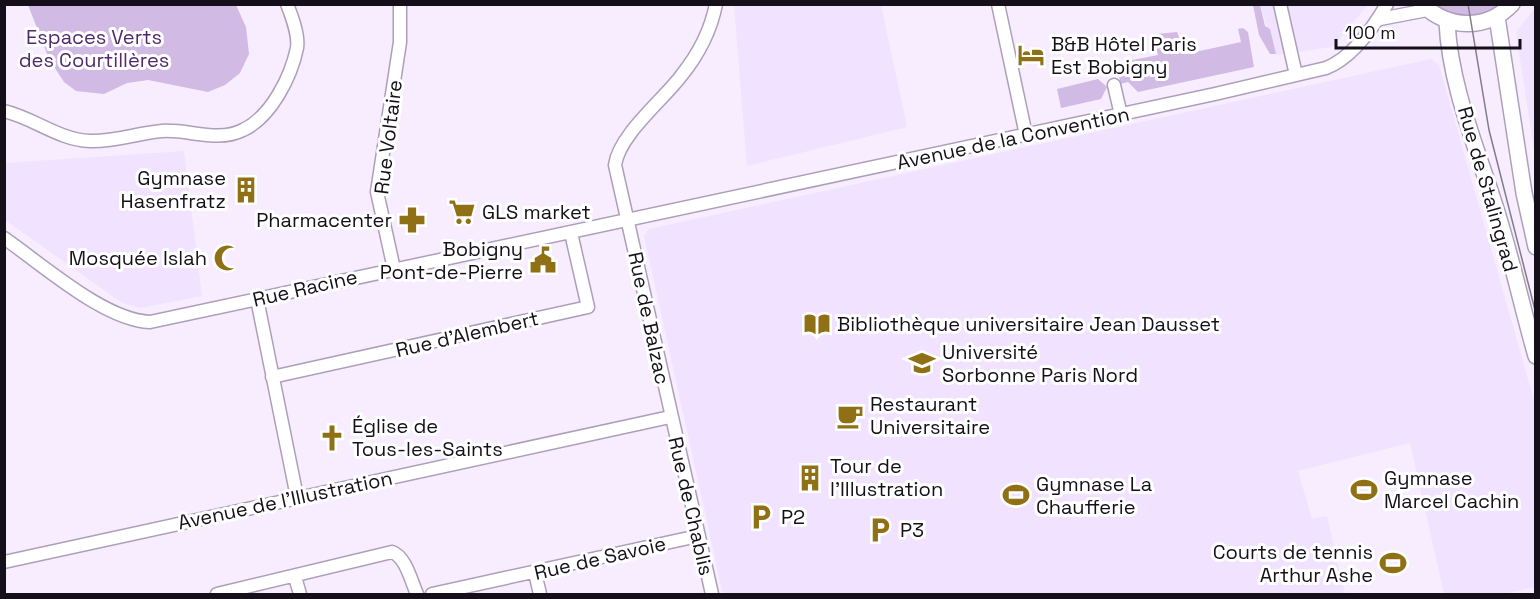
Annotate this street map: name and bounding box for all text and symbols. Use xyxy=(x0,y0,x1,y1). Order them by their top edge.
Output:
scale bar xyxy=(1336,12,1520,50)
text: 100 m xyxy=(1345,21,1396,44)
park label: Espaces Verts des Courtillères xyxy=(19,24,169,73)
place label: B&B Hôtel Paris Est Bobigny xyxy=(1051,31,1197,80)
hotel icon: B&B Hôtel Paris Est Bobigny xyxy=(1016,40,1046,70)
street label: Rue Voltaire xyxy=(368,78,408,196)
street label: Avenue de la Convention xyxy=(894,101,1132,175)
street label: Rue de Stalingrad xyxy=(1452,103,1524,275)
place label: Gymnase Hasenfratz xyxy=(121,165,226,214)
building icon: Gymnase Hasenfratz xyxy=(231,175,261,205)
supermarket icon: GLS market xyxy=(447,197,477,227)
place label: GLS market xyxy=(482,199,591,225)
pharmacy icon: Pharmacenter xyxy=(397,205,427,235)
place label: Pharmacenter xyxy=(256,207,392,233)
place label: Bobigny Pont-de-Pierre xyxy=(380,236,523,285)
mosque icon: Mosquée Islah xyxy=(212,243,242,273)
place label: Mosquée Islah xyxy=(69,245,207,271)
public building icon: Bobigny Pont-de-Pierre xyxy=(528,245,558,275)
street label: Rue de Balzac xyxy=(622,249,676,387)
street label: Rue Racine xyxy=(250,263,360,313)
street label: Rue d'Alembert xyxy=(393,305,541,363)
library icon: Bibliothèque universitaire Jean Dausset xyxy=(802,309,832,339)
place label: Bibliothèque universitaire Jean Dausset xyxy=(837,311,1220,337)
place label: Université Sorbonne Paris Nord xyxy=(942,339,1138,388)
school or university icon: Université Sorbonne Paris Nord xyxy=(907,348,937,378)
place label: Restaurant Universitaire xyxy=(870,391,990,440)
cafe icon: Restaurant Universitaire xyxy=(835,401,865,431)
place label: Église de Tous-les-Saints xyxy=(352,413,503,462)
church icon: Église de Tous-les-Saints xyxy=(317,423,347,453)
street label: Rue de Chablis xyxy=(662,434,720,578)
place label: Tour de l'Illustration xyxy=(830,453,943,502)
building icon: Tour de l'Illustration xyxy=(795,463,825,493)
street label: Avenue de l'Illustration xyxy=(175,465,395,535)
place label: Gymnase Marcel Cachin xyxy=(1384,465,1519,514)
place label: Gymnase La Chaufferie xyxy=(1036,471,1152,520)
sports icon: Gymnase Marcel Cachin xyxy=(1349,475,1379,505)
sports icon: Gymnase La Chaufferie xyxy=(1001,480,1031,510)
parking icon: P2 xyxy=(746,502,776,532)
place label: P2 xyxy=(781,504,805,530)
parking icon: P3 xyxy=(865,515,895,545)
place label: P3 xyxy=(900,517,924,543)
street label: Rue de Savoie xyxy=(532,530,668,586)
place label: Courts de tennis Arthur Ashe xyxy=(1213,539,1373,588)
sports icon: Courts de tennis Arthur Ashe xyxy=(1378,548,1408,578)

